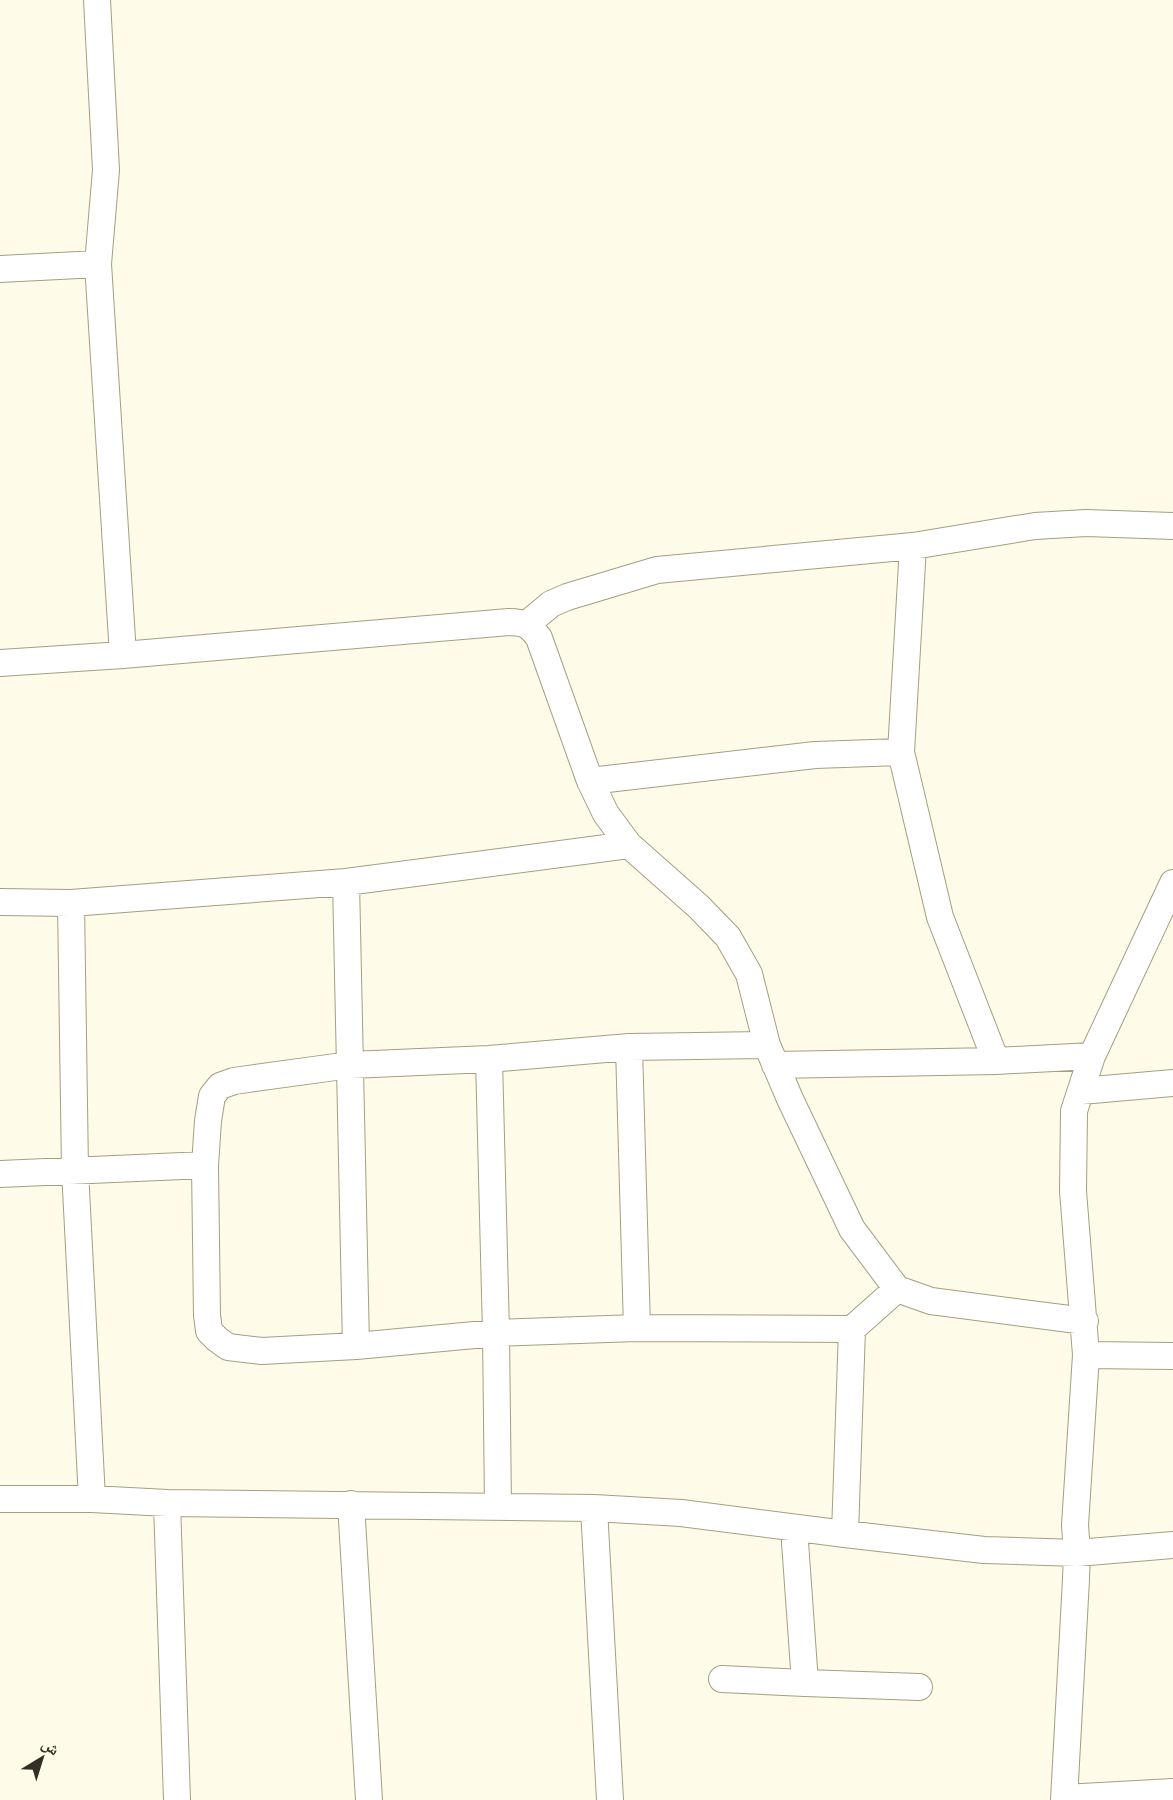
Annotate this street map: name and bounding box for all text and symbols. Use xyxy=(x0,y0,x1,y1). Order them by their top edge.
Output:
north arrow xyxy=(12,1728,72,1788)
text: ش xyxy=(38,1734,63,1759)

